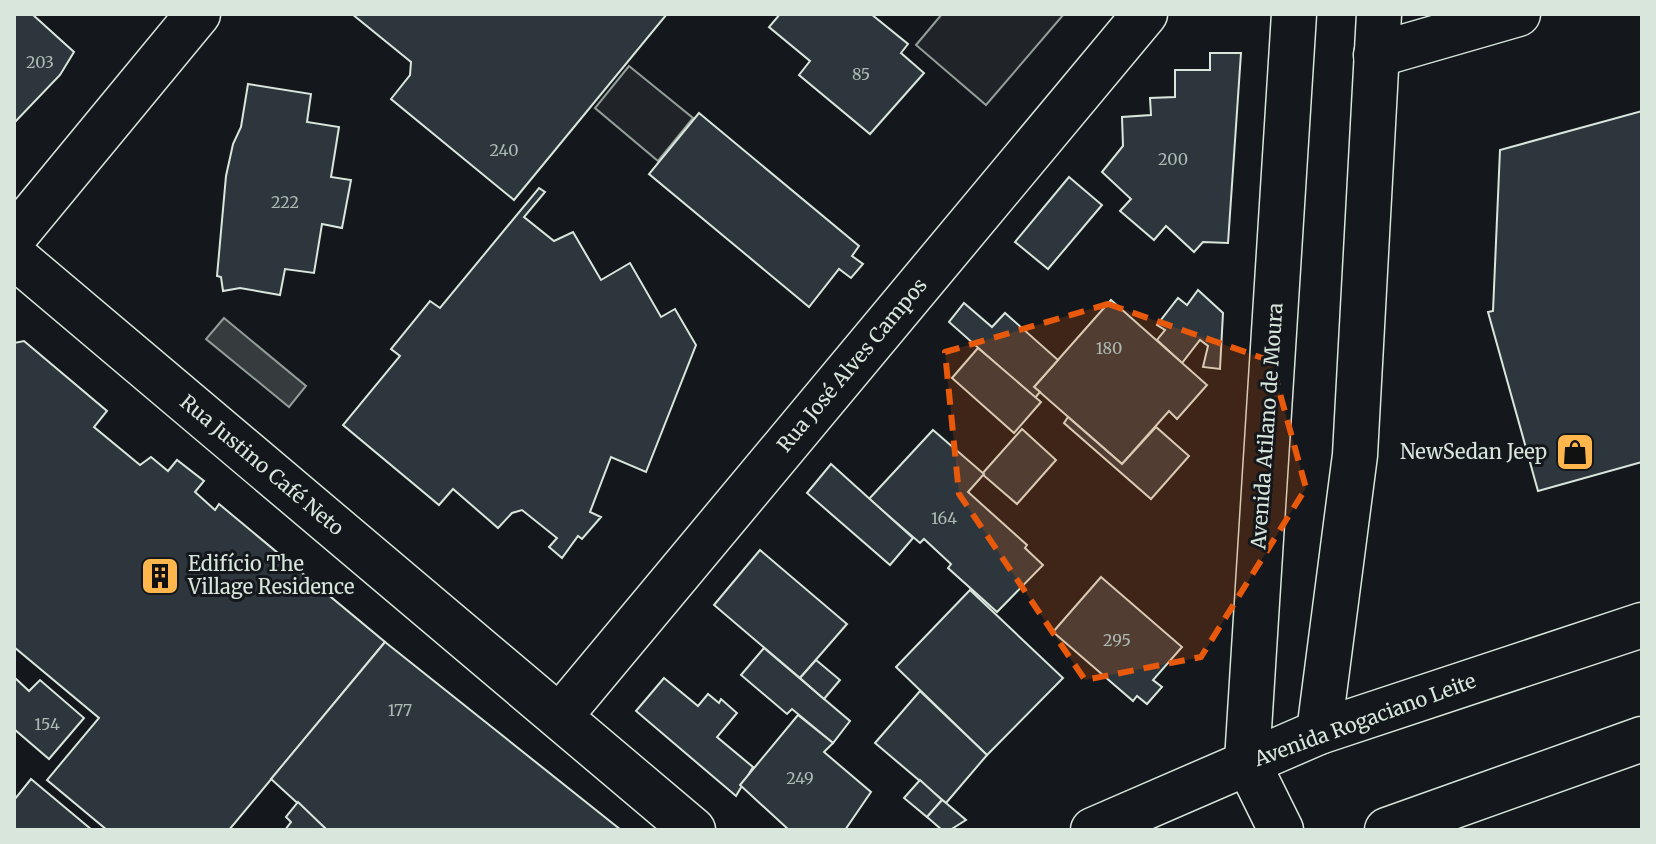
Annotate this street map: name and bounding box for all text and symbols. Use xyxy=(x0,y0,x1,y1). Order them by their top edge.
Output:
house number: 203 xyxy=(26,52,54,72)
house number: 85 xyxy=(852,64,870,84)
house number: 240 xyxy=(490,140,519,160)
house number: 200 xyxy=(1158,149,1188,169)
house number: 222 xyxy=(271,192,299,212)
street label: Rua José Alves Campos xyxy=(771,273,932,457)
street label: Avenida Atilano de Moura xyxy=(1245,302,1288,551)
house number: 180 xyxy=(1096,338,1122,358)
street label: Rua Justino Café Neto xyxy=(175,389,350,541)
shop icon: NewSedan Jeep xyxy=(1554,431,1596,473)
place label: NewSedan Jeep xyxy=(1400,439,1547,464)
house number: 164 xyxy=(931,508,957,528)
place label: Edifício The Village Residence xyxy=(187,551,354,599)
building icon: Edifício The Village Residence xyxy=(139,555,181,597)
house number: 295 xyxy=(1103,630,1131,650)
street label: Avenida Rogaciano Leite xyxy=(1250,668,1479,772)
house number: 177 xyxy=(388,700,412,720)
house number: 154 xyxy=(34,714,60,734)
house number: 249 xyxy=(786,768,814,788)

